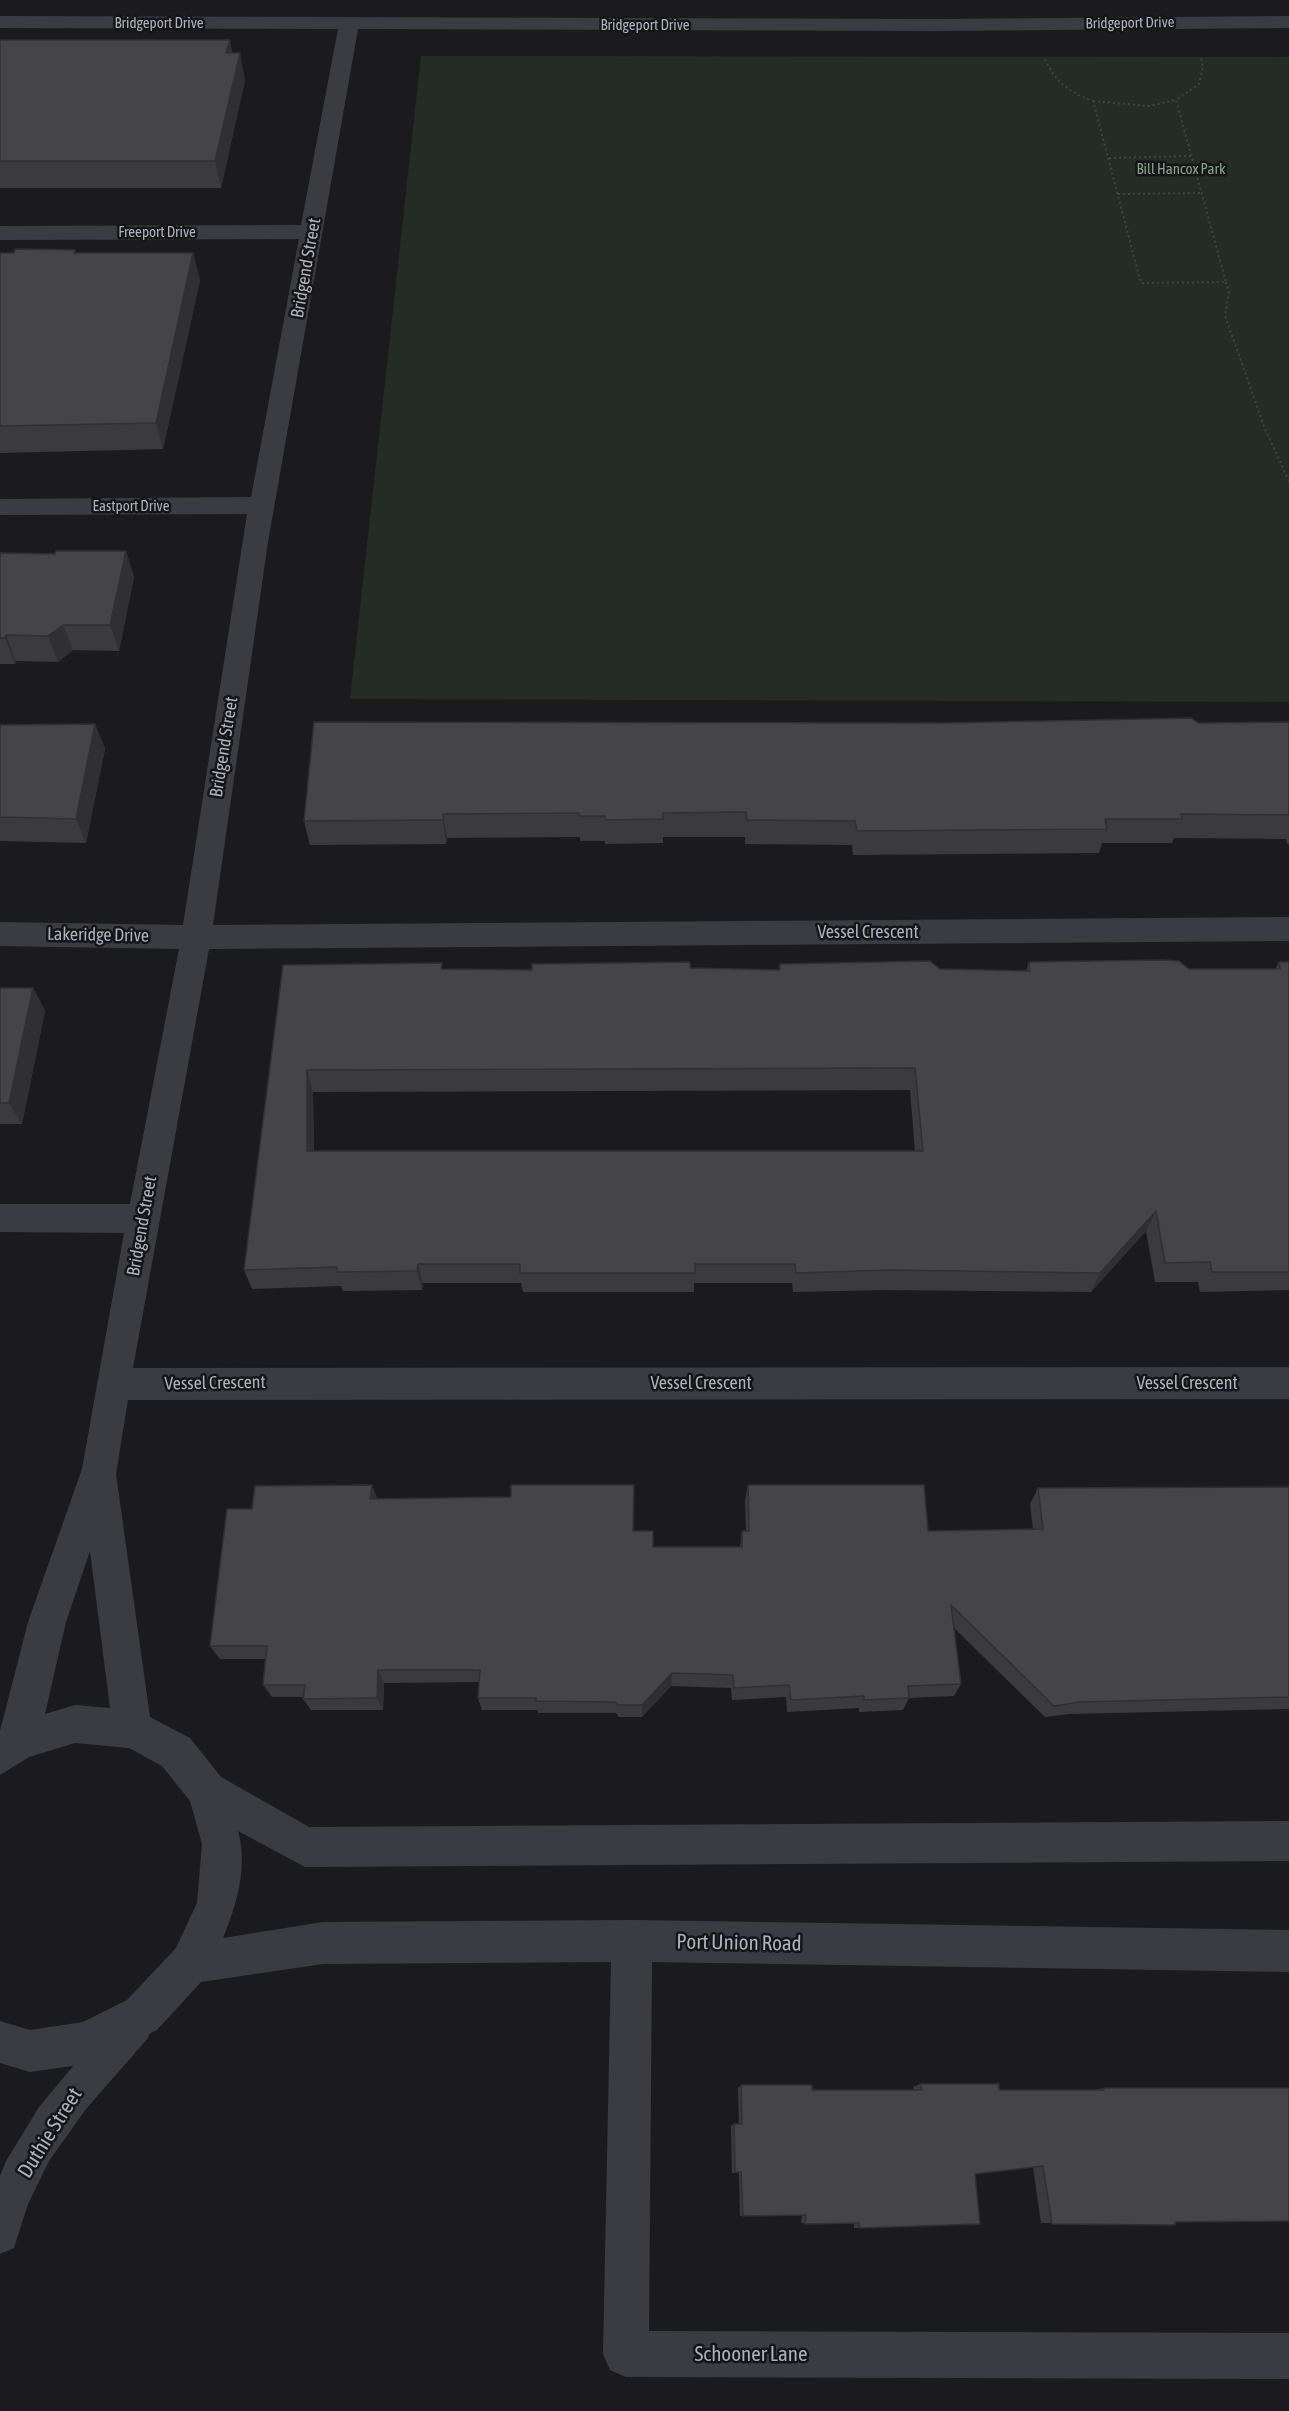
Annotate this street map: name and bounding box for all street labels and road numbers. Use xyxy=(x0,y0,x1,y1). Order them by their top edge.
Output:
street label: Bridgeport Drive xyxy=(1085,13,1175,33)
street label: Bridgeport Drive xyxy=(115,14,203,32)
street label: Bridgeport Drive xyxy=(601,16,689,34)
street label: Bridgend Street xyxy=(287,216,325,320)
street label: Freeport Drive xyxy=(118,223,196,241)
street label: Eastport Drive xyxy=(93,497,169,515)
street label: Bridgend Street xyxy=(205,695,243,799)
street label: Vessel Crescent xyxy=(817,921,919,943)
street label: Lakeridge Drive xyxy=(47,923,149,947)
street label: Bridgend Street xyxy=(123,1174,161,1278)
street label: Vessel Crescent xyxy=(164,1371,266,1395)
street label: Vessel Crescent xyxy=(650,1372,752,1394)
street label: Vessel Crescent xyxy=(1136,1372,1238,1394)
street label: Port Union Road xyxy=(676,1929,802,1957)
street label: Duthie Street xyxy=(12,2083,88,2183)
street label: Schooner Lane xyxy=(695,2341,807,2367)

